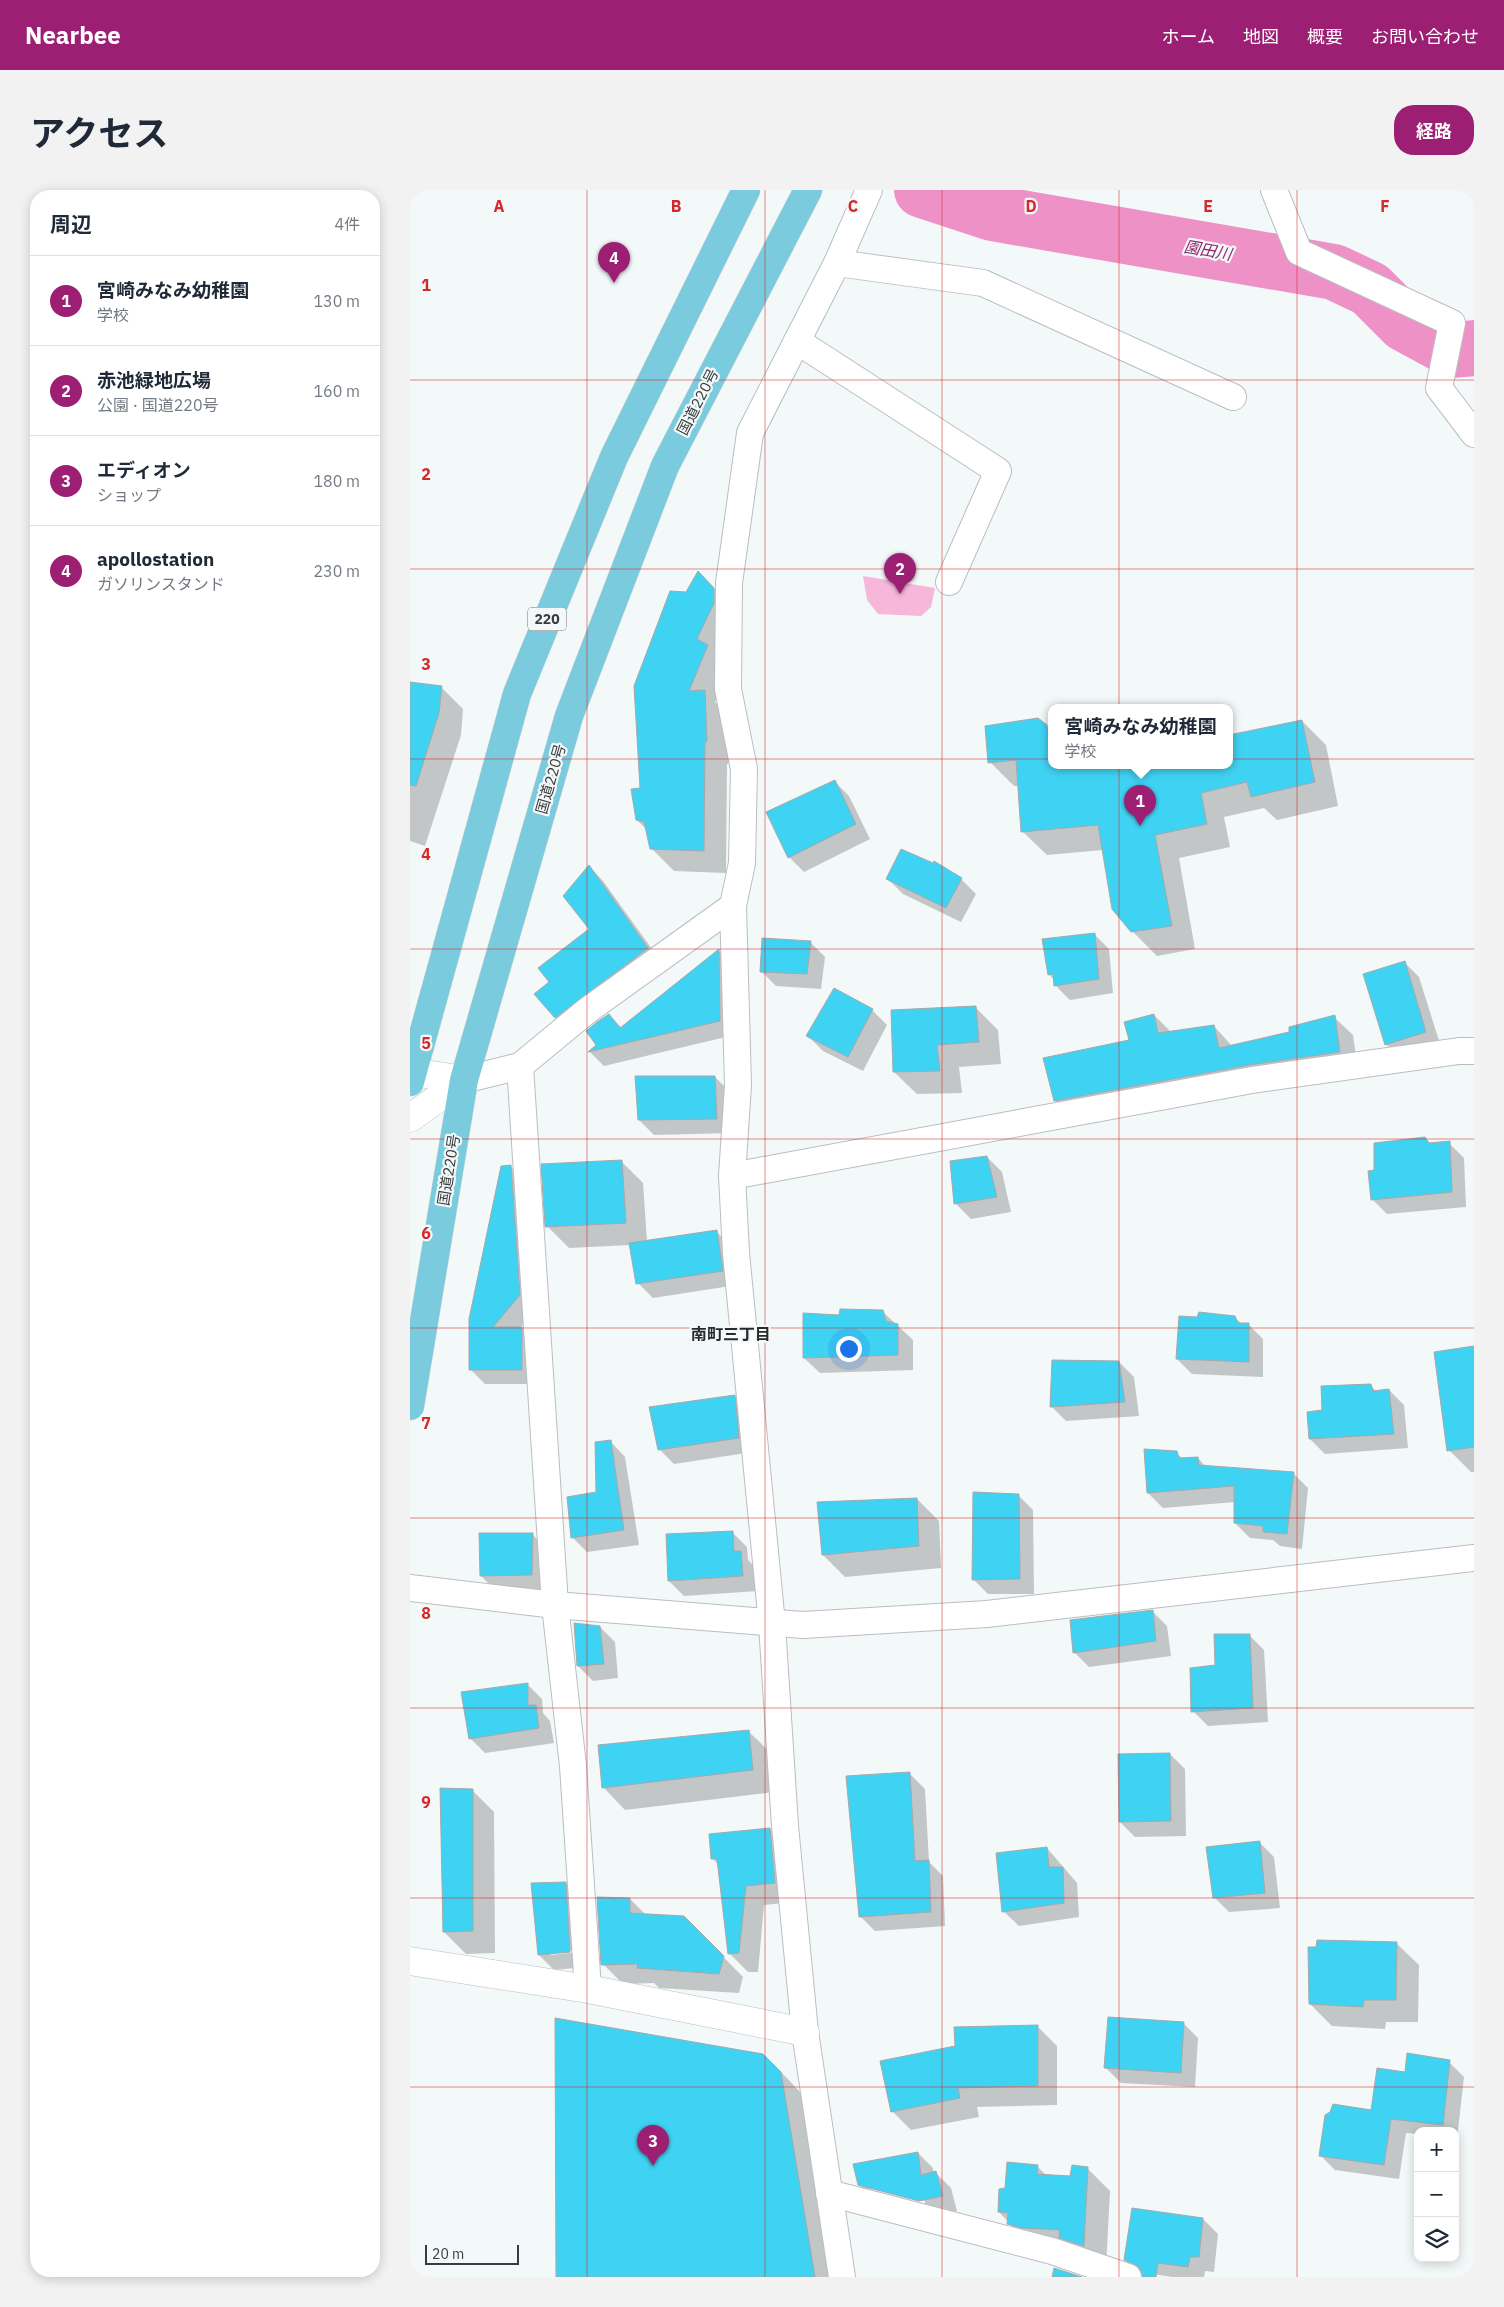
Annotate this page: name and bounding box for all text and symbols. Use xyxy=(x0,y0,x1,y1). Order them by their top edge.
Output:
text: Nearbee xyxy=(25,19,121,51)
text: ホーム xyxy=(1162,25,1215,48)
text: 地図 xyxy=(1243,25,1279,48)
text: 概要 xyxy=(1307,25,1343,48)
text: お問い合わせ xyxy=(1371,25,1479,48)
button: 経路 xyxy=(1394,105,1474,155)
text: アクセス xyxy=(30,110,168,156)
text: A xyxy=(494,196,505,216)
text: B xyxy=(671,196,682,216)
text: C xyxy=(848,196,858,216)
text: D xyxy=(1025,196,1037,216)
text: E xyxy=(1203,196,1213,216)
text: F xyxy=(1380,196,1390,216)
text: 周辺 xyxy=(50,210,92,238)
text: 4件 xyxy=(334,214,360,234)
water label: 園田川 xyxy=(1183,236,1235,264)
pin: 4 xyxy=(598,242,630,283)
text: 1 xyxy=(421,275,431,295)
text: 宮崎みなみ幼稚園 xyxy=(97,278,249,302)
text: 1 xyxy=(61,291,71,311)
text: 130 m xyxy=(313,291,360,311)
text: 学校 xyxy=(97,305,129,325)
street label: 国道220号 xyxy=(673,365,722,438)
text: 赤池緑地広場 xyxy=(97,368,211,392)
text: 2 xyxy=(61,381,71,401)
text: 160 m xyxy=(313,381,360,401)
text: 公園 · 国道220号 xyxy=(97,395,219,415)
text: エディオン xyxy=(97,458,191,482)
text: 2 xyxy=(421,464,431,484)
text: 3 xyxy=(61,471,71,491)
text: 180 m xyxy=(313,471,360,491)
text: ショップ xyxy=(97,485,161,505)
text: apollostation xyxy=(97,547,214,571)
pin: 2 xyxy=(884,553,916,594)
text: 4 xyxy=(61,561,71,581)
text: 230 m xyxy=(313,561,360,581)
text: ガソリンスタンド xyxy=(97,574,225,594)
road number: 220 xyxy=(528,608,566,630)
text: 3 xyxy=(421,654,431,674)
popup xyxy=(1048,704,1233,769)
text: 宮崎みなみ幼稚園 xyxy=(1064,714,1217,738)
text: 学校 xyxy=(1064,741,1097,761)
street label: 国道220号 xyxy=(531,742,570,816)
pin: 1 xyxy=(1124,785,1156,826)
text: 4 xyxy=(421,844,431,864)
text: 5 xyxy=(421,1033,431,1053)
street label: 国道220号 xyxy=(433,1133,464,1207)
text: 6 xyxy=(421,1223,431,1243)
district label: 南町三丁目 xyxy=(691,1324,771,1344)
your location xyxy=(836,1336,862,1362)
text: 7 xyxy=(421,1413,431,1433)
text: 8 xyxy=(421,1603,431,1623)
text: 9 xyxy=(421,1792,431,1812)
pin: 3 xyxy=(637,2125,669,2166)
map controls xyxy=(1414,2127,1459,2262)
button: + xyxy=(1414,2127,1459,2172)
button: − xyxy=(1414,2172,1459,2217)
button: layers xyxy=(1414,2217,1459,2262)
scale bar xyxy=(425,2242,519,2265)
text: 20 m xyxy=(432,2245,464,2263)

